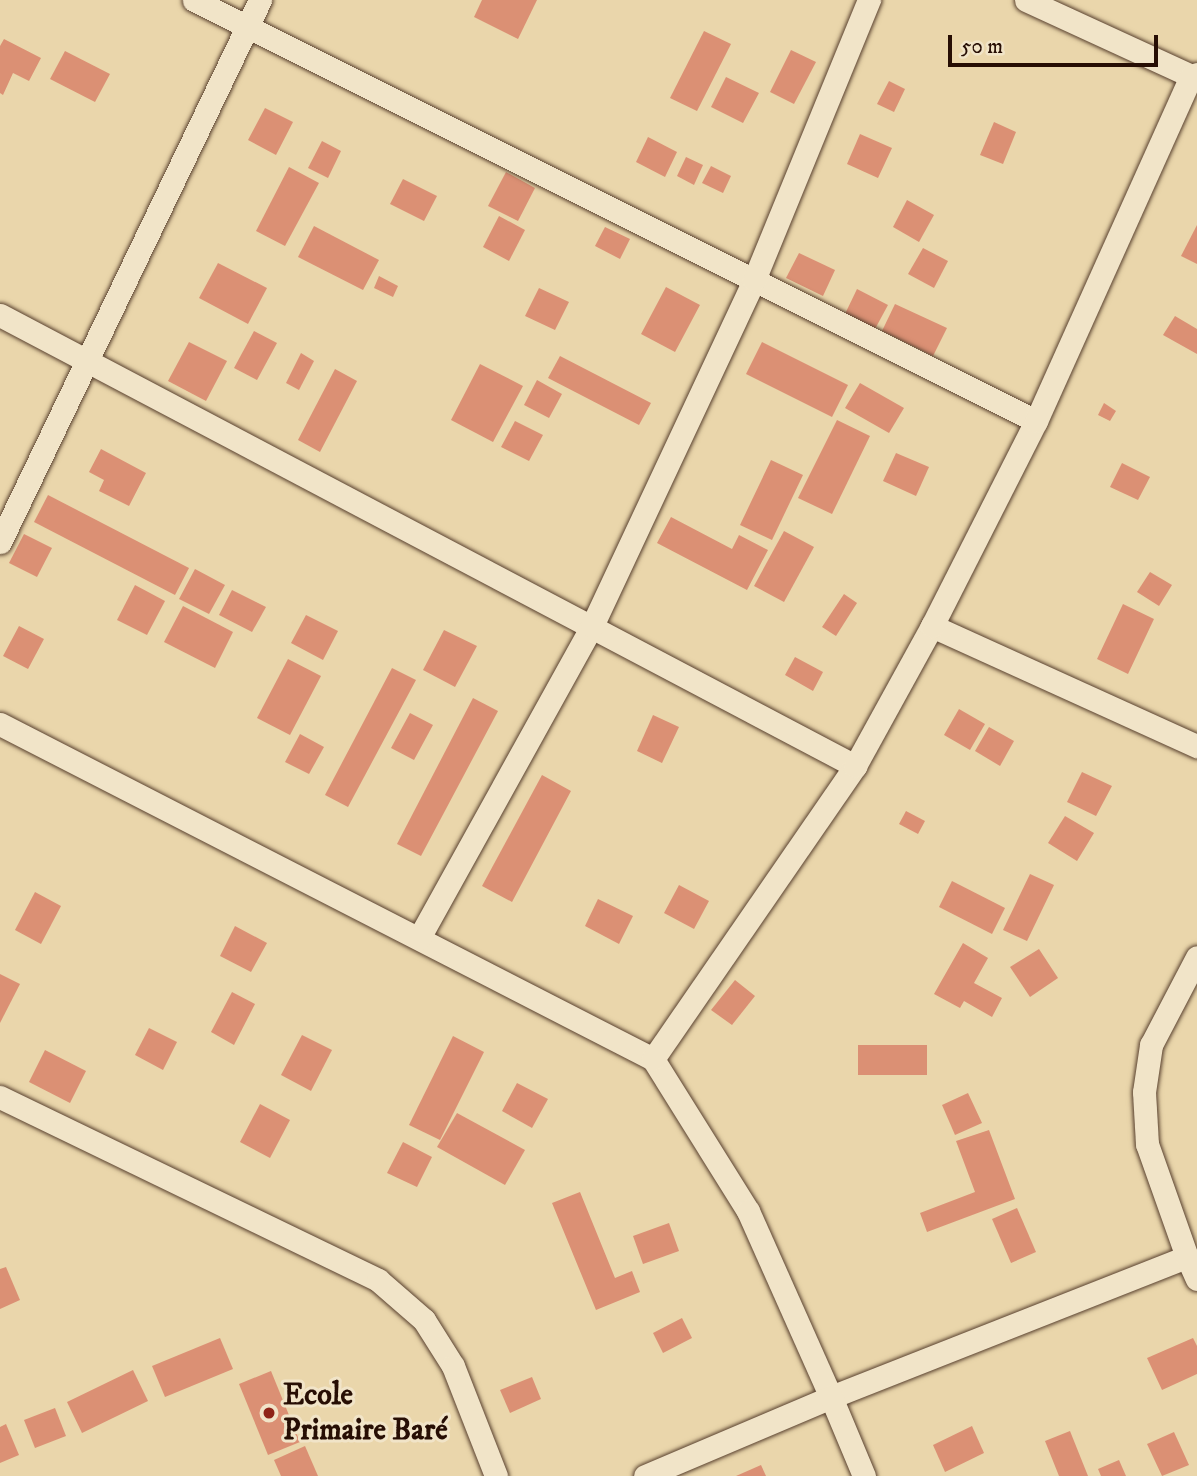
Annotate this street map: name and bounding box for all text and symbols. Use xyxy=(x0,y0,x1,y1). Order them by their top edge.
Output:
scale bar xyxy=(952,21,1162,65)
text: 50 m xyxy=(961,34,1003,60)
place label: Ecole Primaire Baré xyxy=(283,1378,448,1448)
marker: Ecole Primaire Baré xyxy=(261,1405,277,1421)

